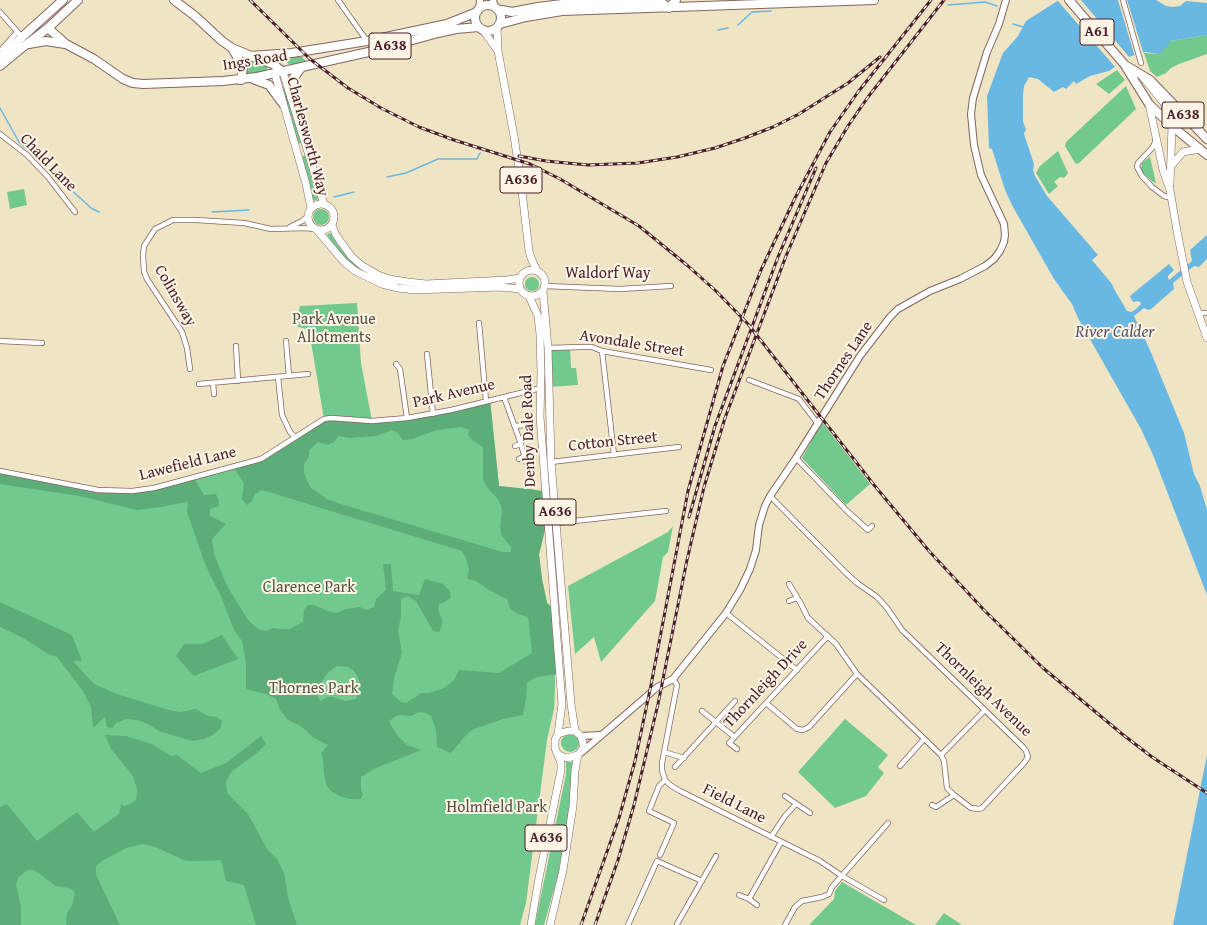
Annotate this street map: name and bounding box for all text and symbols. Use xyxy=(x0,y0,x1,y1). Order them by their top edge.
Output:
road number: A61 xyxy=(1080,19,1114,45)
road number: A638 xyxy=(369,33,411,59)
street label: Ings Road xyxy=(221,46,289,76)
street label: Charlesworth Way xyxy=(282,75,332,199)
road number: A638 xyxy=(1162,102,1204,128)
street label: Chald Lane xyxy=(16,130,80,196)
road number: A636 xyxy=(500,167,542,193)
street label: Colinsway xyxy=(150,262,200,330)
street label: Waldorf Way xyxy=(565,264,651,284)
park label: Park Avenue Allotments xyxy=(292,310,376,348)
street label: Thornes Lane xyxy=(811,318,877,404)
water label: River Calder xyxy=(1075,323,1155,343)
street label: Avondale Street xyxy=(578,326,686,362)
street label: Park Avenue xyxy=(411,375,497,413)
street label: Denby Dale Road xyxy=(517,375,541,487)
street label: Cotton Street xyxy=(568,428,658,456)
street label: Lawefield Lane xyxy=(138,443,238,485)
road number: A636 xyxy=(534,499,576,525)
park label: Clarence Park xyxy=(263,578,355,598)
street label: Thornleigh Drive xyxy=(720,636,812,732)
street label: Thornleigh Avenue xyxy=(930,639,1036,741)
park label: Thornes Park xyxy=(269,679,359,699)
street label: Field Lane xyxy=(699,780,769,828)
park label: Holmfield Park xyxy=(447,798,547,818)
road number: A636 xyxy=(525,825,567,851)

